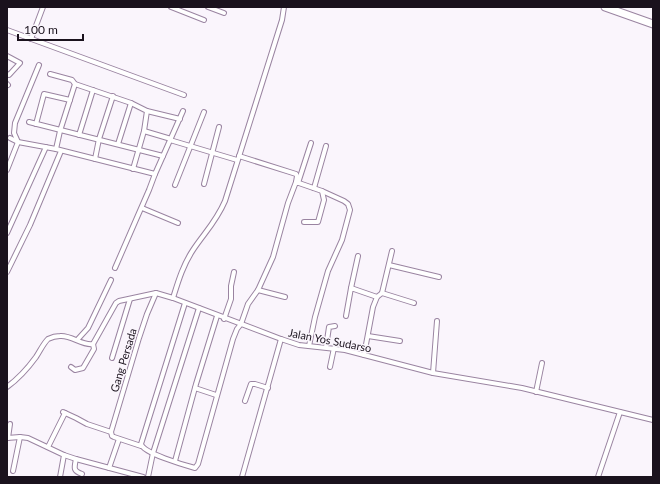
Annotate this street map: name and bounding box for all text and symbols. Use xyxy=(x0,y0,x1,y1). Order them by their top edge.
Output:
scale bar xyxy=(18,16,83,42)
text: 100 m xyxy=(24,22,58,37)
street label: Gang Persada xyxy=(107,326,139,394)
street label: Jalan Yos Sudarso xyxy=(287,326,373,354)

